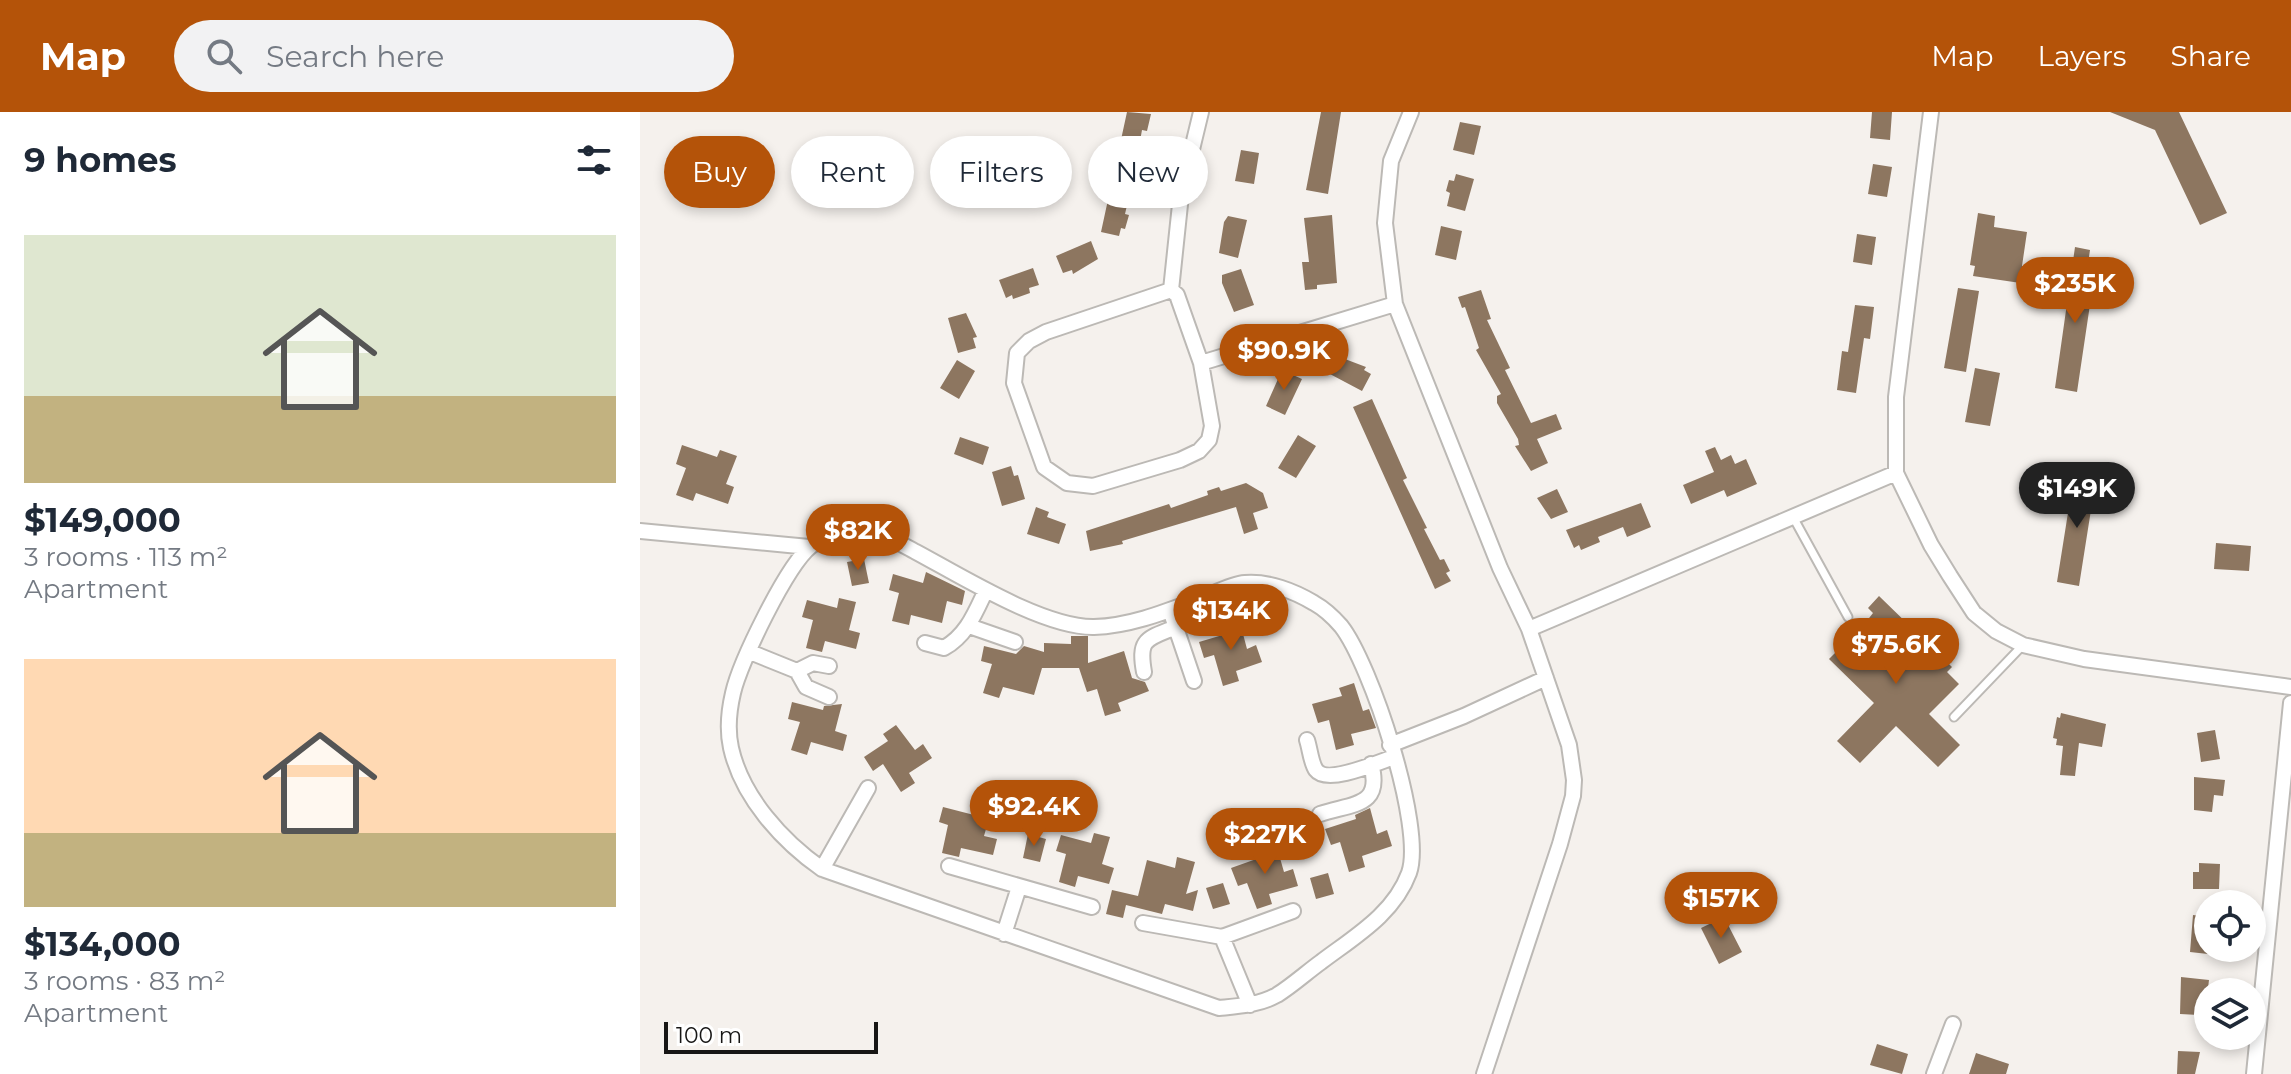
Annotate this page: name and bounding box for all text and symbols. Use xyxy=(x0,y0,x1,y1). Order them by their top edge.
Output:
search box xyxy=(174,20,734,92)
text: Map xyxy=(40,33,126,80)
icon: search xyxy=(202,34,246,78)
text: Search here xyxy=(266,38,444,75)
text: Map xyxy=(1931,39,1994,73)
text: Layers xyxy=(2038,39,2127,73)
text: Share xyxy=(2171,39,2251,73)
chip: Buy xyxy=(664,136,775,208)
chip: Rent xyxy=(791,136,914,208)
chip: Filters xyxy=(930,136,1072,208)
chip: New xyxy=(1088,136,1208,208)
icon: filters xyxy=(572,138,616,182)
text: 9 homes xyxy=(24,139,177,181)
pin: $235K xyxy=(2019,257,2131,325)
text: $235K xyxy=(2034,267,2116,299)
icon: home xyxy=(248,287,392,431)
pin: $90.9K xyxy=(1219,324,1349,392)
text: $90.9K xyxy=(1238,334,1330,366)
pin: $149K xyxy=(2021,462,2133,530)
text: $149K xyxy=(2037,472,2117,504)
text: $149,000 xyxy=(24,499,181,541)
pin: $82K xyxy=(811,504,905,572)
text: $82K xyxy=(824,514,892,546)
text: 3 rooms · 113 m² xyxy=(24,541,228,573)
text: Apartment xyxy=(24,573,168,605)
pin: $134K xyxy=(1175,584,1287,652)
text: $134K xyxy=(1191,594,1271,626)
pin: $75.6K xyxy=(1831,618,1961,686)
text: $75.6K xyxy=(1851,628,1941,660)
icon: home xyxy=(248,711,392,855)
pin: $92.4K xyxy=(969,780,1099,848)
text: $92.4K xyxy=(988,790,1080,822)
pin: $227K xyxy=(1209,808,1321,876)
text: $227K xyxy=(1224,818,1306,850)
pin: $157K xyxy=(1665,872,1777,940)
text: $157K xyxy=(1682,882,1760,914)
map controls xyxy=(2194,890,2266,1050)
button: locate xyxy=(2194,890,2266,962)
text: $134,000 xyxy=(24,923,181,965)
text: 3 rooms · 83 m² xyxy=(24,965,225,997)
button: layers xyxy=(2194,978,2266,1050)
text: Apartment xyxy=(24,997,168,1029)
scale bar xyxy=(664,1018,878,1054)
text: 100 m xyxy=(676,1022,742,1049)

